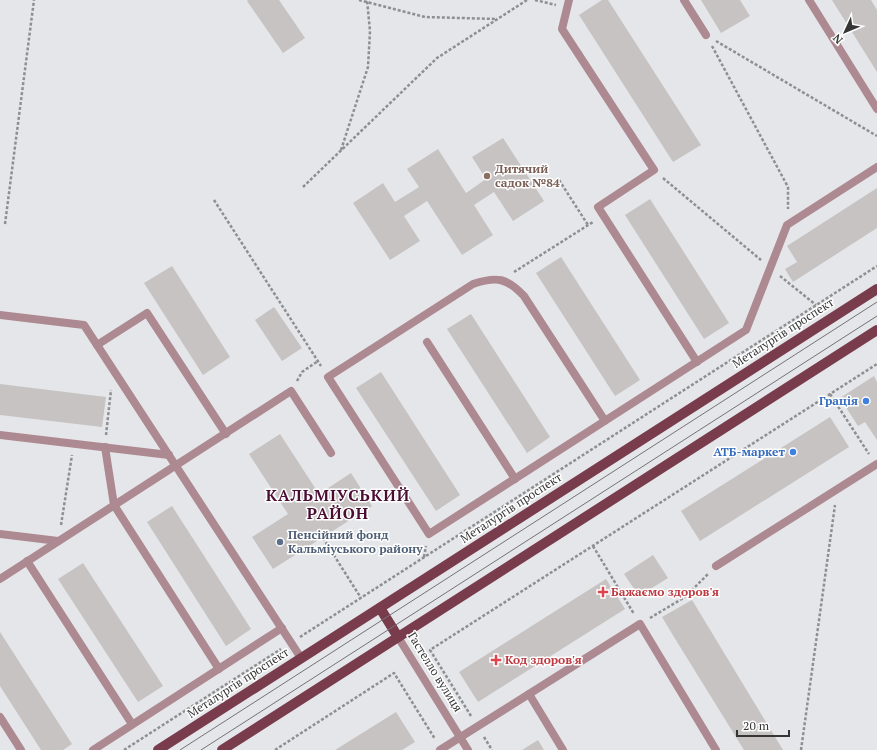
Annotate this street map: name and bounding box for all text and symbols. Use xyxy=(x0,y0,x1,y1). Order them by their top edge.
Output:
north arrow xyxy=(825,12,865,52)
text: N xyxy=(829,31,846,47)
place label: Дитячий садок №84 xyxy=(495,161,560,190)
marker: Дитячий садок №84 xyxy=(482,171,492,181)
street label: Металургів проспект xyxy=(729,294,836,371)
place label: Грація xyxy=(819,393,858,408)
marker: Грація xyxy=(861,396,871,406)
place label: АТБ-маркет xyxy=(713,444,785,459)
marker: АТБ-маркет xyxy=(788,447,798,457)
street label: Металургів проспект xyxy=(457,469,564,546)
district label: КАЛЬМІУСЬКИЙ РАЙОН xyxy=(266,484,410,524)
place label: Пенсійний фонд Кальміуського району xyxy=(288,527,423,556)
marker: Пенсійний фонд Кальміуського району xyxy=(275,537,285,547)
place label: Бажаємо здоров'я xyxy=(611,584,719,599)
marker: Бажаємо здоров'я xyxy=(598,587,608,597)
street label: Гастелло вулиця xyxy=(405,629,466,714)
street label: Металургів проспект xyxy=(184,644,291,721)
place label: Код здоров'я xyxy=(505,652,582,667)
marker: Код здоров'я xyxy=(490,654,502,666)
scale bar xyxy=(737,712,789,738)
text: 20 m xyxy=(743,718,770,733)

